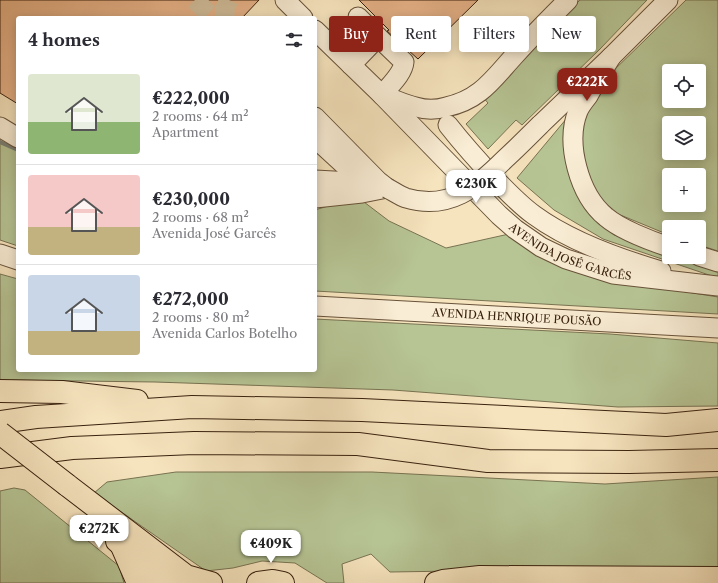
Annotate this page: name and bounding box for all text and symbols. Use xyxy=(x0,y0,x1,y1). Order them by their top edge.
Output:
chip: Buy xyxy=(329,16,383,52)
chip: Rent xyxy=(391,16,451,52)
chip: Filters xyxy=(459,16,529,52)
chip: New xyxy=(537,16,596,52)
icon: filters xyxy=(283,29,305,51)
text: 4 homes xyxy=(28,30,100,50)
map controls xyxy=(662,64,706,264)
button: locate xyxy=(662,64,706,108)
pin: €222K xyxy=(559,68,615,102)
text: €222K xyxy=(566,73,608,89)
text: €222,000 xyxy=(152,88,230,108)
icon: home xyxy=(60,90,108,138)
text: 2 rooms · 64 m² xyxy=(152,108,249,124)
button: layers xyxy=(662,116,706,160)
text: Apartment xyxy=(152,124,219,140)
button: + xyxy=(662,168,706,212)
pin: €230K xyxy=(448,170,504,204)
text: €230K xyxy=(455,175,497,191)
text: €230,000 xyxy=(152,189,230,209)
icon: home xyxy=(60,191,108,239)
text: 2 rooms · 68 m² xyxy=(152,209,249,225)
street label: AVENIDA JOSÉ GARCÊS xyxy=(505,219,632,283)
button: − xyxy=(662,220,706,264)
text: Avenida José Garcês xyxy=(152,225,276,241)
text: €272,000 xyxy=(152,289,229,309)
icon: home xyxy=(60,291,108,339)
street label: AVENIDA HENRIQUE POUSÃO xyxy=(431,305,602,329)
text: 2 rooms · 80 m² xyxy=(152,309,249,325)
text: Avenida Carlos Botelho xyxy=(152,325,297,341)
pin: €272K xyxy=(71,515,127,549)
text: €272K xyxy=(79,520,119,536)
pin: €409K xyxy=(243,530,299,564)
text: €409K xyxy=(250,535,292,551)

